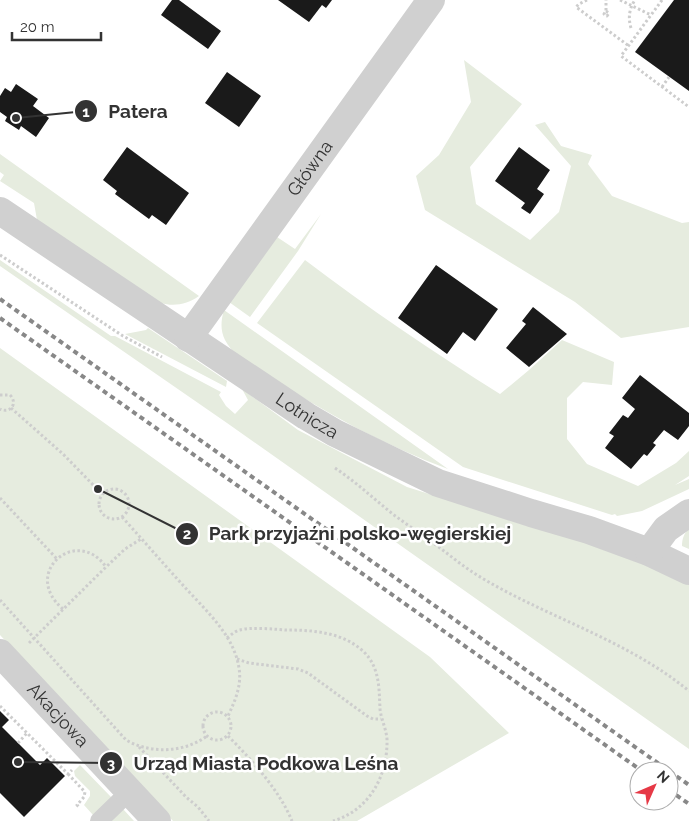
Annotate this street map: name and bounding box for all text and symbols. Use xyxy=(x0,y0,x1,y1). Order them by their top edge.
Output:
scale bar xyxy=(12,10,101,42)
text: 20 m xyxy=(20,18,55,36)
callout: Patera xyxy=(73,94,178,128)
text: Patera xyxy=(108,100,168,122)
text: 1 xyxy=(82,103,90,121)
street label: Główna xyxy=(283,136,337,200)
street label: Lotnicza xyxy=(272,388,342,443)
callout: Park przyjaźni polsko-węgierskiej xyxy=(174,517,522,551)
text: Park przyjaźni polsko-węgierskiej xyxy=(209,522,511,544)
text: 2 xyxy=(183,525,191,543)
street label: Akacjowa xyxy=(23,678,93,751)
callout: Urząd Miasta Podkowa Leśna xyxy=(99,746,408,780)
text: Urząd Miasta Podkowa Leśna xyxy=(134,752,398,774)
text: 3 xyxy=(107,755,115,773)
north arrow xyxy=(629,761,679,811)
text: N xyxy=(654,767,673,786)

